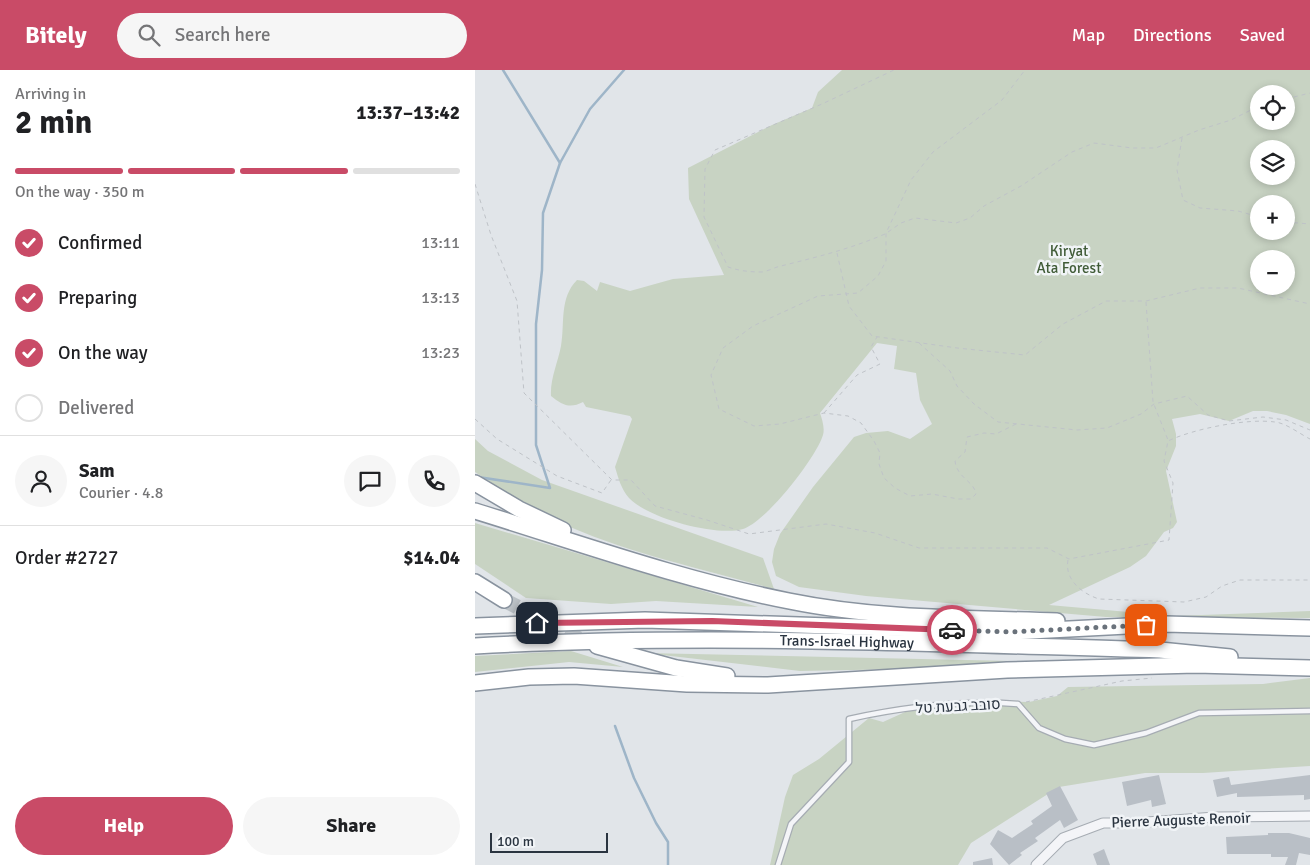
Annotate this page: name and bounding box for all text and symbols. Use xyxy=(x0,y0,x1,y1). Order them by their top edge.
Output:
search box xyxy=(117,13,467,58)
text: Bitely xyxy=(25,20,87,50)
icon: search xyxy=(135,21,163,49)
text: Search here xyxy=(175,23,270,47)
text: Map xyxy=(1072,24,1105,46)
text: Directions xyxy=(1133,24,1212,46)
text: Saved xyxy=(1240,24,1285,46)
text: Arriving in xyxy=(15,84,86,104)
map controls xyxy=(1250,85,1295,295)
button: locate xyxy=(1250,85,1295,130)
text: 13:37–13:42 xyxy=(356,101,460,125)
text: 2 min xyxy=(15,103,92,142)
button: layers xyxy=(1250,140,1295,185)
text: On the way · 350 m xyxy=(15,182,145,202)
button: + xyxy=(1250,195,1295,240)
icon: check xyxy=(15,229,43,257)
text: Confirmed xyxy=(58,231,142,255)
text: 13:11 xyxy=(421,233,460,253)
park label: Kiryat Ata Forest xyxy=(1037,242,1101,277)
button: − xyxy=(1250,250,1295,295)
icon: check xyxy=(15,284,43,312)
text: Preparing xyxy=(58,286,137,310)
text: 13:13 xyxy=(421,288,460,308)
icon: check xyxy=(15,339,43,367)
text: On the way xyxy=(58,341,148,365)
text: 13:23 xyxy=(421,343,460,363)
text: Delivered xyxy=(58,396,134,420)
button: person xyxy=(15,455,67,507)
button: chat xyxy=(344,455,396,507)
button: phone xyxy=(408,455,460,507)
text: Sam xyxy=(79,459,115,483)
text: Courier · 4.8 xyxy=(79,483,163,503)
text: Order #2727 xyxy=(15,546,118,570)
text: $14.04 xyxy=(403,546,460,570)
pin xyxy=(516,602,558,644)
pin xyxy=(1125,604,1167,646)
courier xyxy=(927,605,977,655)
icon: home xyxy=(523,609,551,637)
icon: bag xyxy=(1132,611,1160,639)
icon: car xyxy=(938,616,966,644)
street label: Trans-Israel Highway xyxy=(780,631,914,652)
street label: סובב גבעת טל xyxy=(915,695,1001,717)
button: Help xyxy=(15,797,233,855)
button: Share xyxy=(243,797,460,855)
street label: Pierre Auguste Renoir xyxy=(1111,809,1251,831)
scale bar xyxy=(490,830,607,853)
text: 100 m xyxy=(497,833,534,850)

